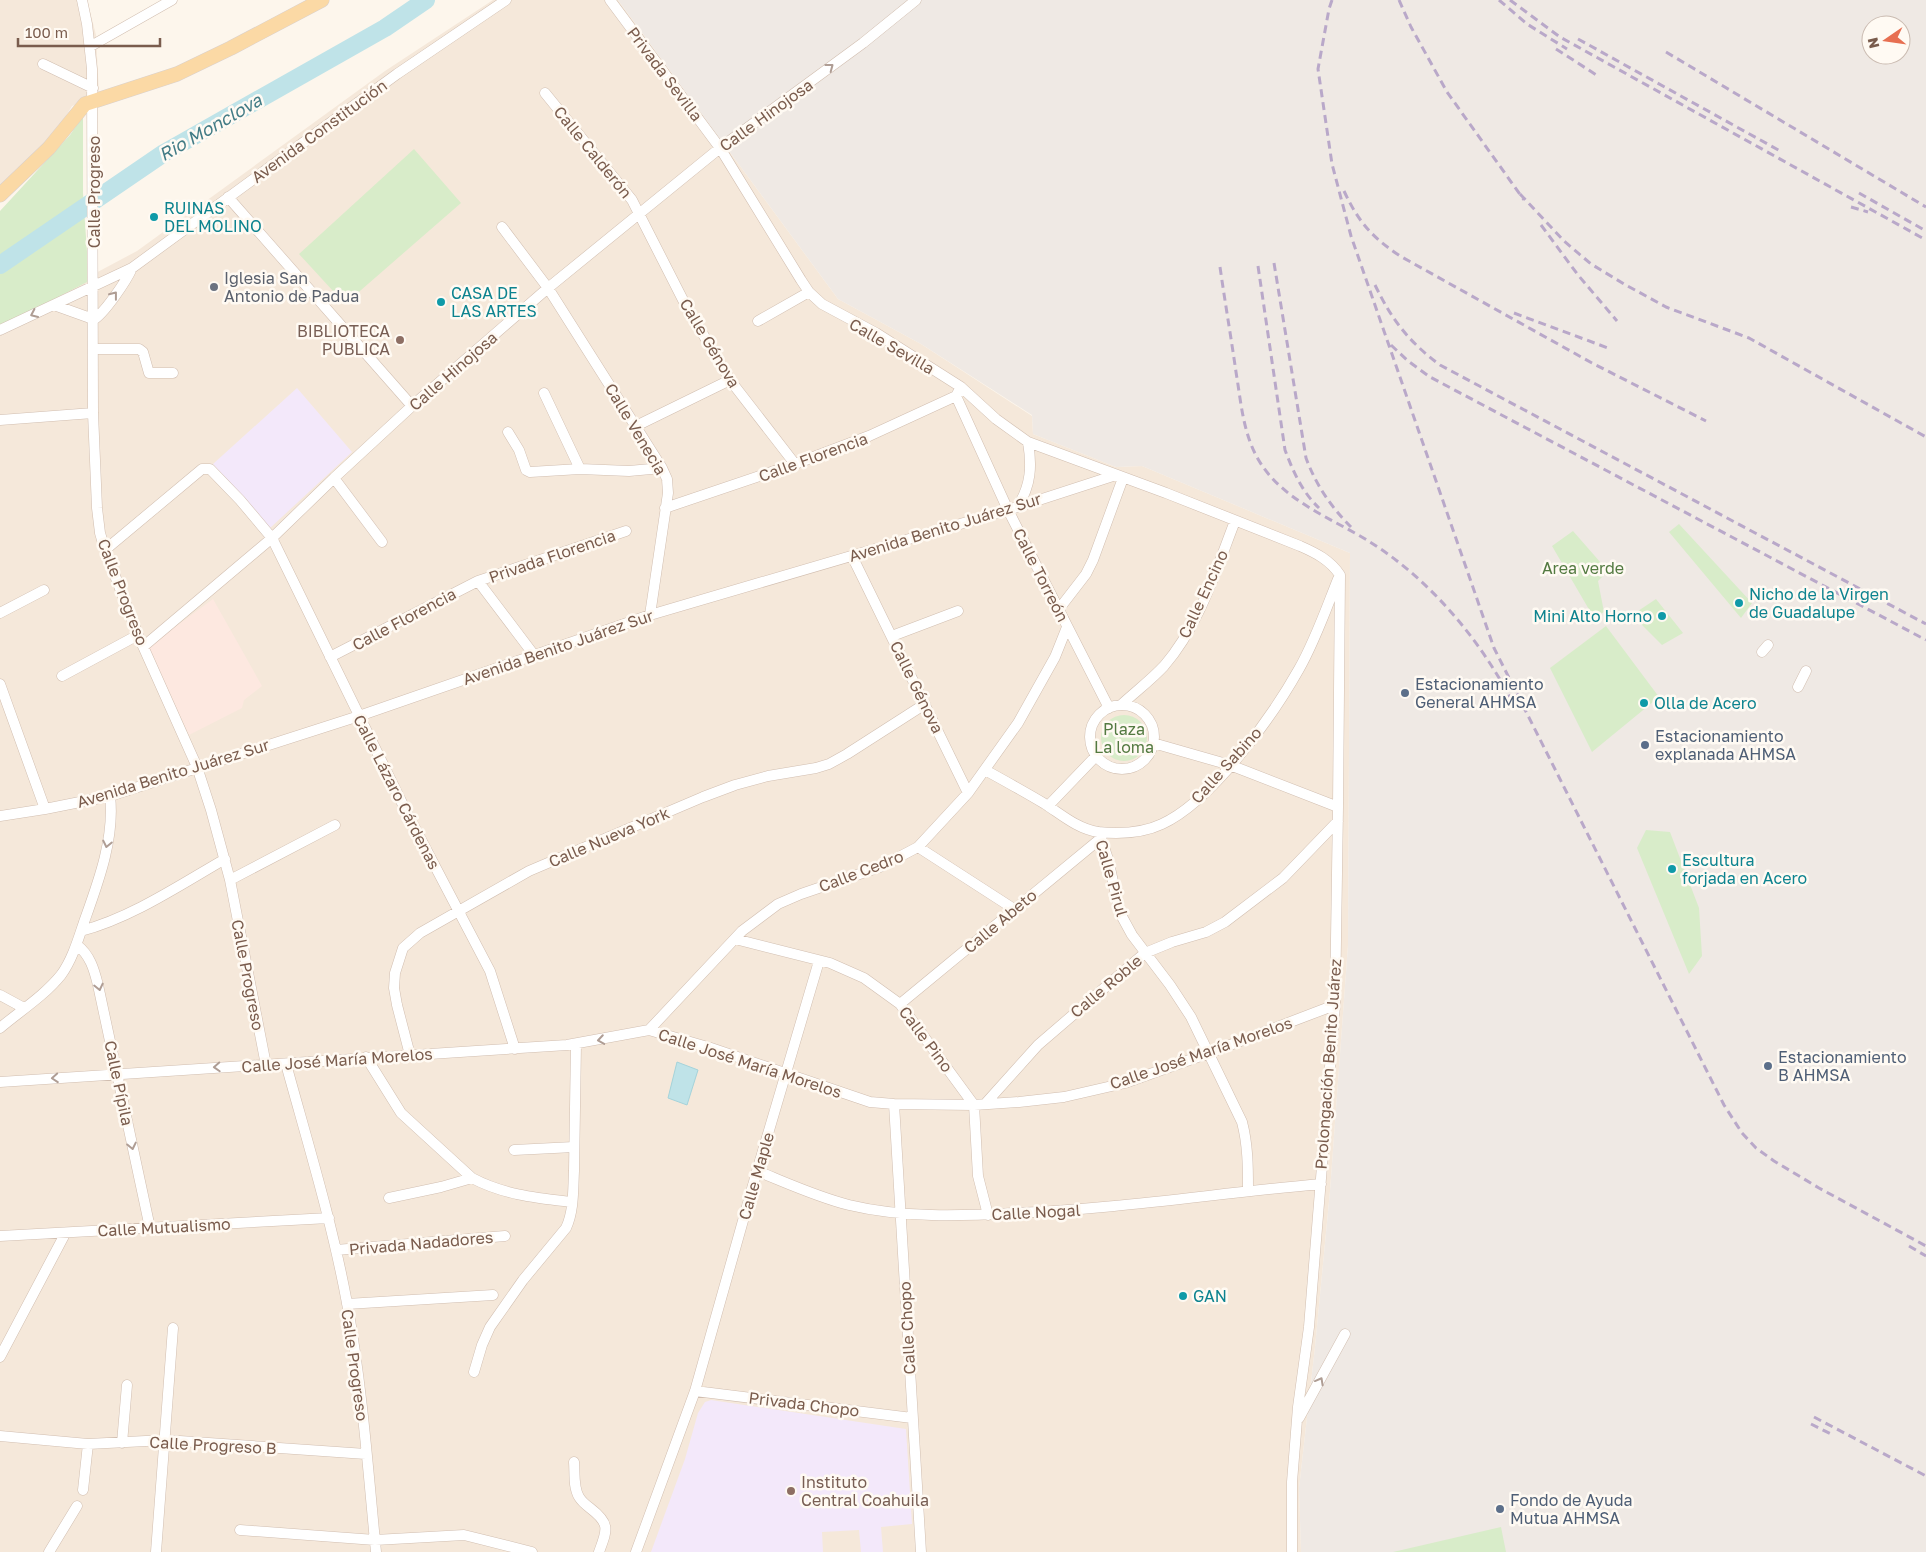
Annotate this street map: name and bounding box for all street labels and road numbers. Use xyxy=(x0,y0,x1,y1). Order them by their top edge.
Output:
street label: Privada Sevilla xyxy=(623,23,707,125)
street label: Calle Hinojosa xyxy=(715,74,817,156)
street label: Avenida Constitución xyxy=(247,75,391,187)
street label: Calle Calderón xyxy=(550,102,636,202)
street label: Calle Progreso xyxy=(84,136,104,248)
street label: Calle Génova xyxy=(676,295,744,391)
street label: Calle Sevilla xyxy=(846,314,938,378)
street label: Calle Hinojosa xyxy=(405,327,501,415)
street label: Calle Venecia xyxy=(601,379,671,479)
street label: Calle Florencia xyxy=(756,428,870,486)
street label: Avenida Benito Juárez Sur xyxy=(846,488,1044,566)
street label: Privada Florencia xyxy=(486,525,618,587)
street label: Calle Torreón xyxy=(1009,525,1073,625)
street label: Calle Progreso xyxy=(93,536,153,648)
street label: Calle Encino xyxy=(1174,547,1232,641)
street label: Calle Florencia xyxy=(349,583,459,655)
street label: Avenida Benito Juárez Sur xyxy=(460,605,656,689)
street label: Calle Génova xyxy=(886,637,948,737)
street label: Calle Lázaro Cárdenas xyxy=(349,711,445,873)
street label: Calle Sabino xyxy=(1186,723,1266,807)
street label: Avenida Benito Juárez Sur xyxy=(74,734,272,812)
street label: Calle Nueva York xyxy=(546,803,672,871)
street label: Calle Pirul xyxy=(1091,837,1133,919)
street label: Calle Cedro xyxy=(816,846,906,896)
street label: Calle Abeto xyxy=(959,885,1041,957)
street label: Calle Progreso xyxy=(227,918,269,1032)
street label: Calle Roble xyxy=(1066,950,1146,1022)
street label: Prolongación Benito Juárez xyxy=(1311,958,1345,1170)
street label: Calle Pino xyxy=(895,1002,957,1076)
street label: Calle José María Morelos xyxy=(1107,1012,1295,1094)
street label: Calle José María Morelos xyxy=(656,1024,844,1102)
street label: Calle Pípila xyxy=(100,1039,138,1127)
street label: Calle José María Morelos xyxy=(241,1043,433,1077)
street label: Calle Maple xyxy=(734,1130,778,1222)
street label: Calle Nogal xyxy=(991,1200,1081,1224)
street label: Calle Mutualismo xyxy=(97,1214,231,1240)
street label: Privada Nadadores xyxy=(348,1227,494,1259)
street label: Calle Chopo xyxy=(895,1281,919,1375)
street label: Calle Progreso xyxy=(337,1308,373,1422)
street label: Privada Chopo xyxy=(748,1387,860,1421)
street label: Calle Progreso B xyxy=(149,1432,277,1458)

